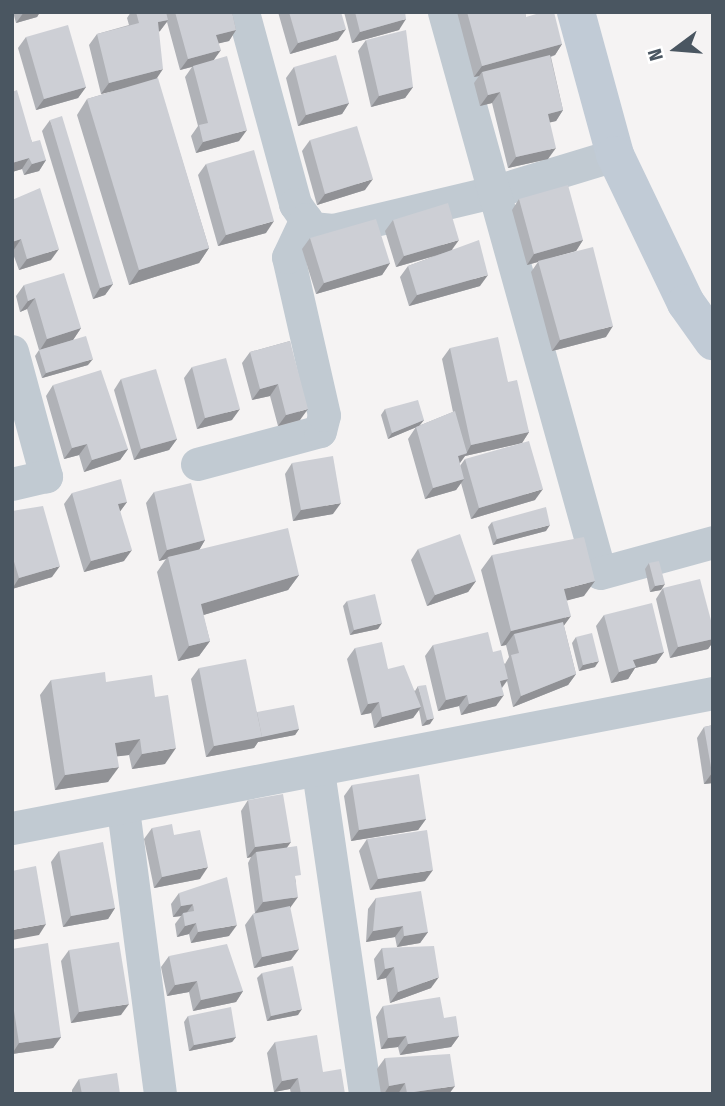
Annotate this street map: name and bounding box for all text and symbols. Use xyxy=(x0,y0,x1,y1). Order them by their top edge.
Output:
north arrow xyxy=(641,14,711,84)
text: N xyxy=(643,46,668,64)

